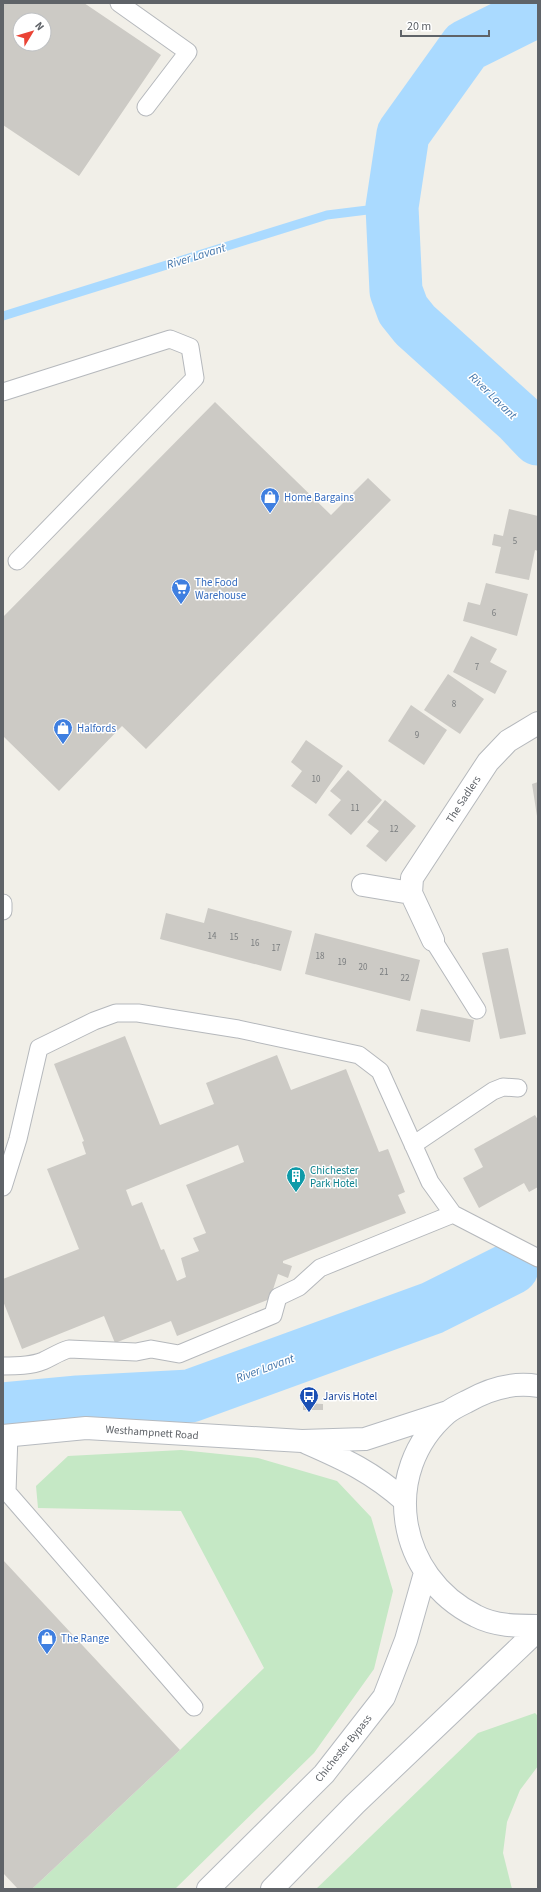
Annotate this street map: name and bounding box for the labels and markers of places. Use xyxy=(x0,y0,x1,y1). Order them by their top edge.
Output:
shop icon: Home Bargains xyxy=(259,486,281,514)
place label: Home Bargains xyxy=(284,490,354,505)
place label: The Food Warehouse xyxy=(195,575,247,603)
supermarket icon: The Food Warehouse xyxy=(170,577,192,605)
shop icon: Halfords xyxy=(52,717,74,745)
place label: Halfords xyxy=(77,721,116,736)
place label: Chichester Park Hotel xyxy=(310,1163,359,1191)
building icon: Chichester Park Hotel xyxy=(285,1165,307,1193)
bus stop icon: Jarvis Hotel xyxy=(298,1385,320,1413)
place label: Jarvis Hotel xyxy=(323,1389,378,1404)
shop icon: The Range xyxy=(36,1627,58,1655)
place label: The Range xyxy=(61,1631,110,1646)

